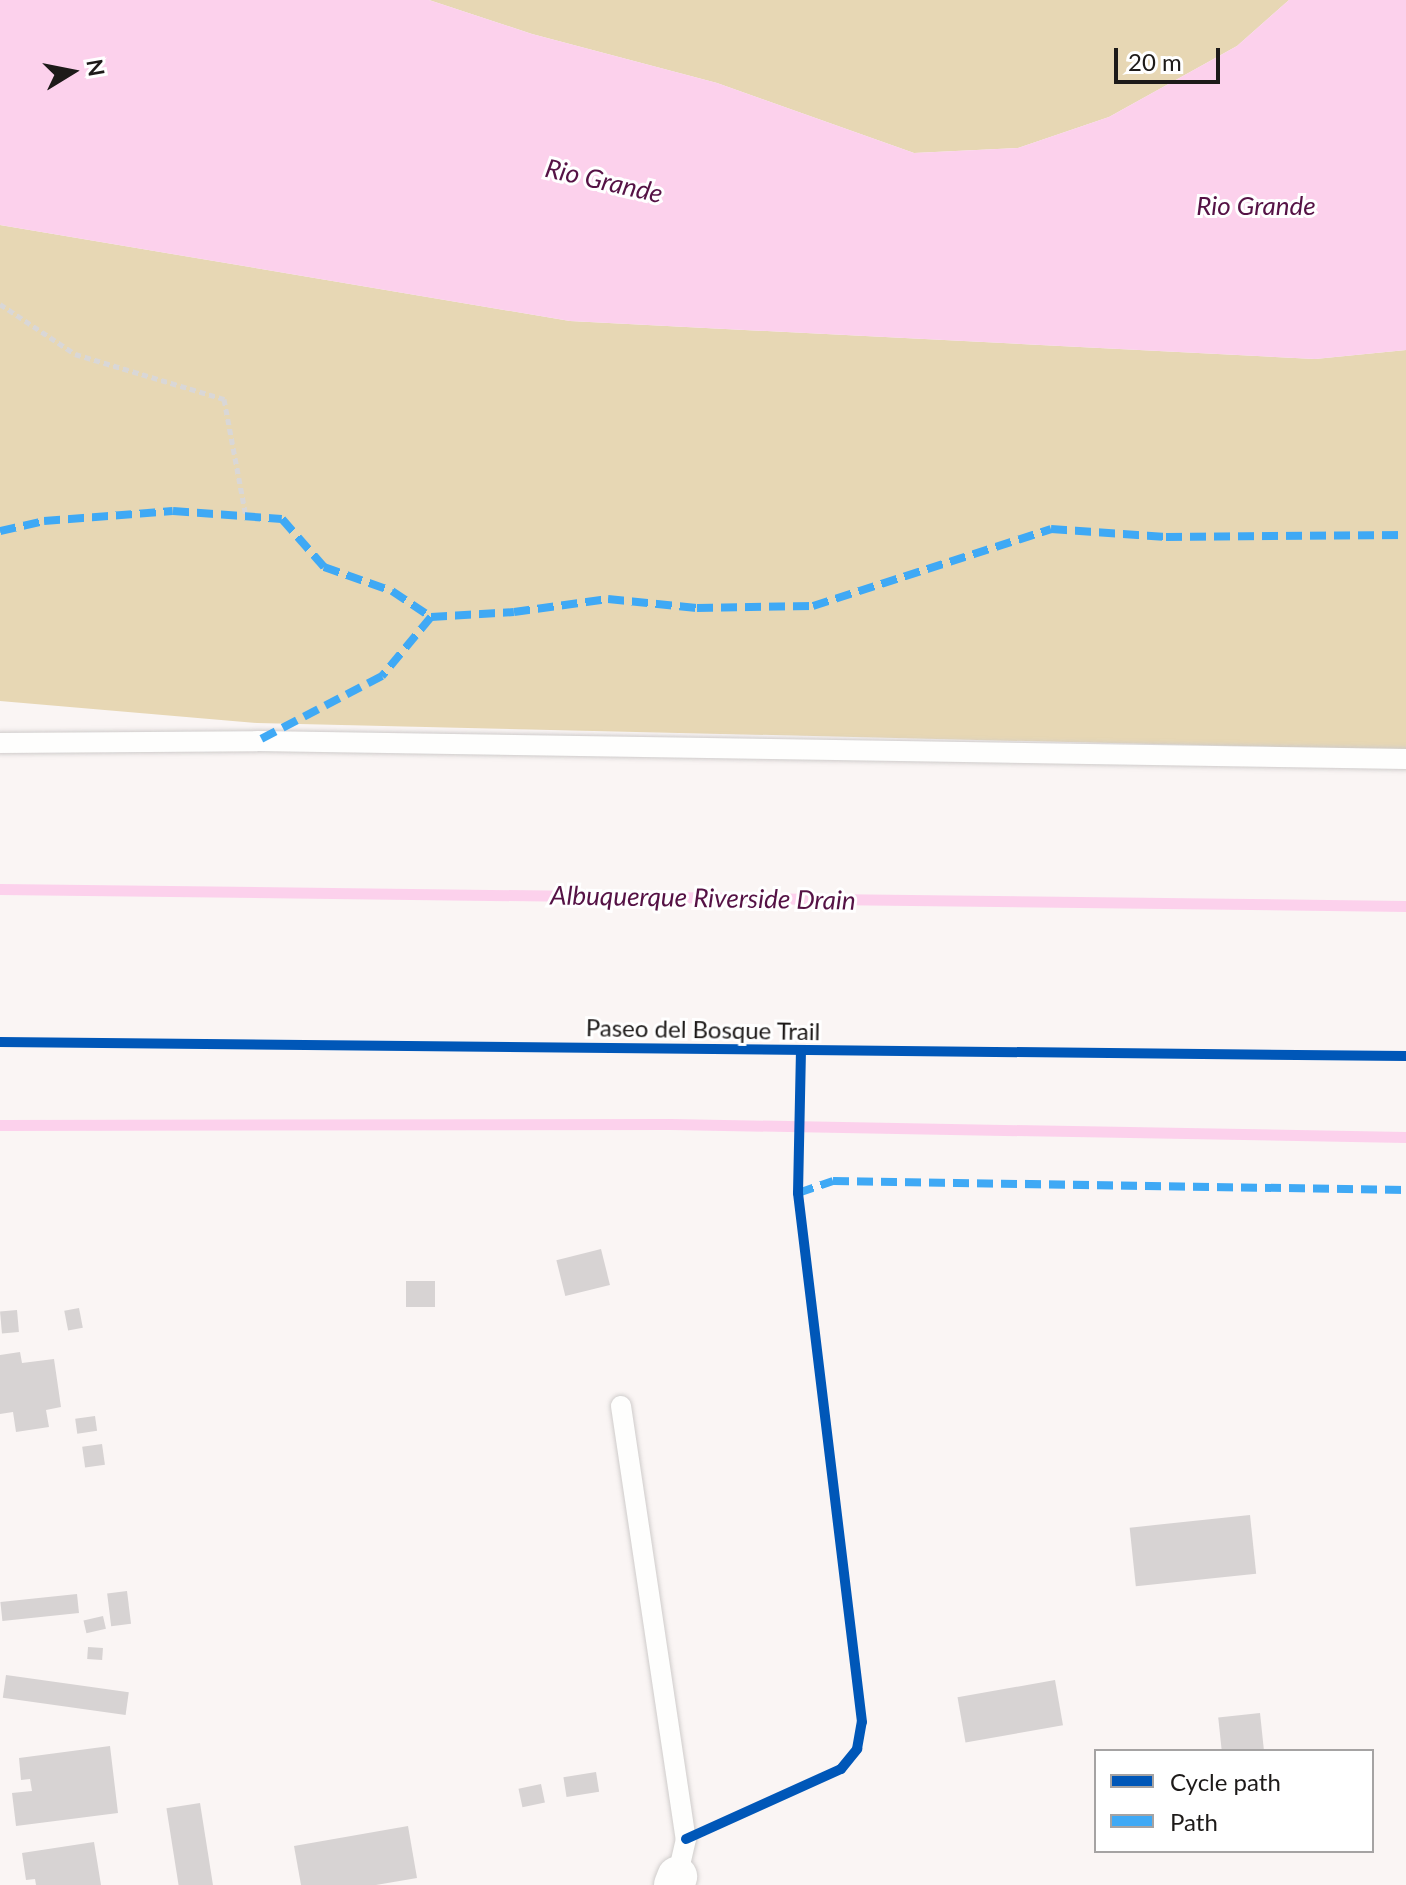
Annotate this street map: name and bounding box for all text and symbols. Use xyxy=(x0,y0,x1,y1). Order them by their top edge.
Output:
north arrow xyxy=(32,32,112,112)
scale bar xyxy=(1118,32,1224,82)
text: 20 m xyxy=(1128,47,1182,76)
text: N xyxy=(81,57,111,78)
water label: Rio Grande xyxy=(542,152,666,210)
water label: Rio Grande xyxy=(1196,190,1316,222)
water label: Albuquerque Riverside Drain xyxy=(550,880,856,916)
street label: Paseo del Bosque Trail xyxy=(585,1013,821,1045)
legend xyxy=(1094,1749,1374,1853)
text: Cycle path xyxy=(1170,1767,1281,1796)
text: Path xyxy=(1170,1807,1218,1836)

